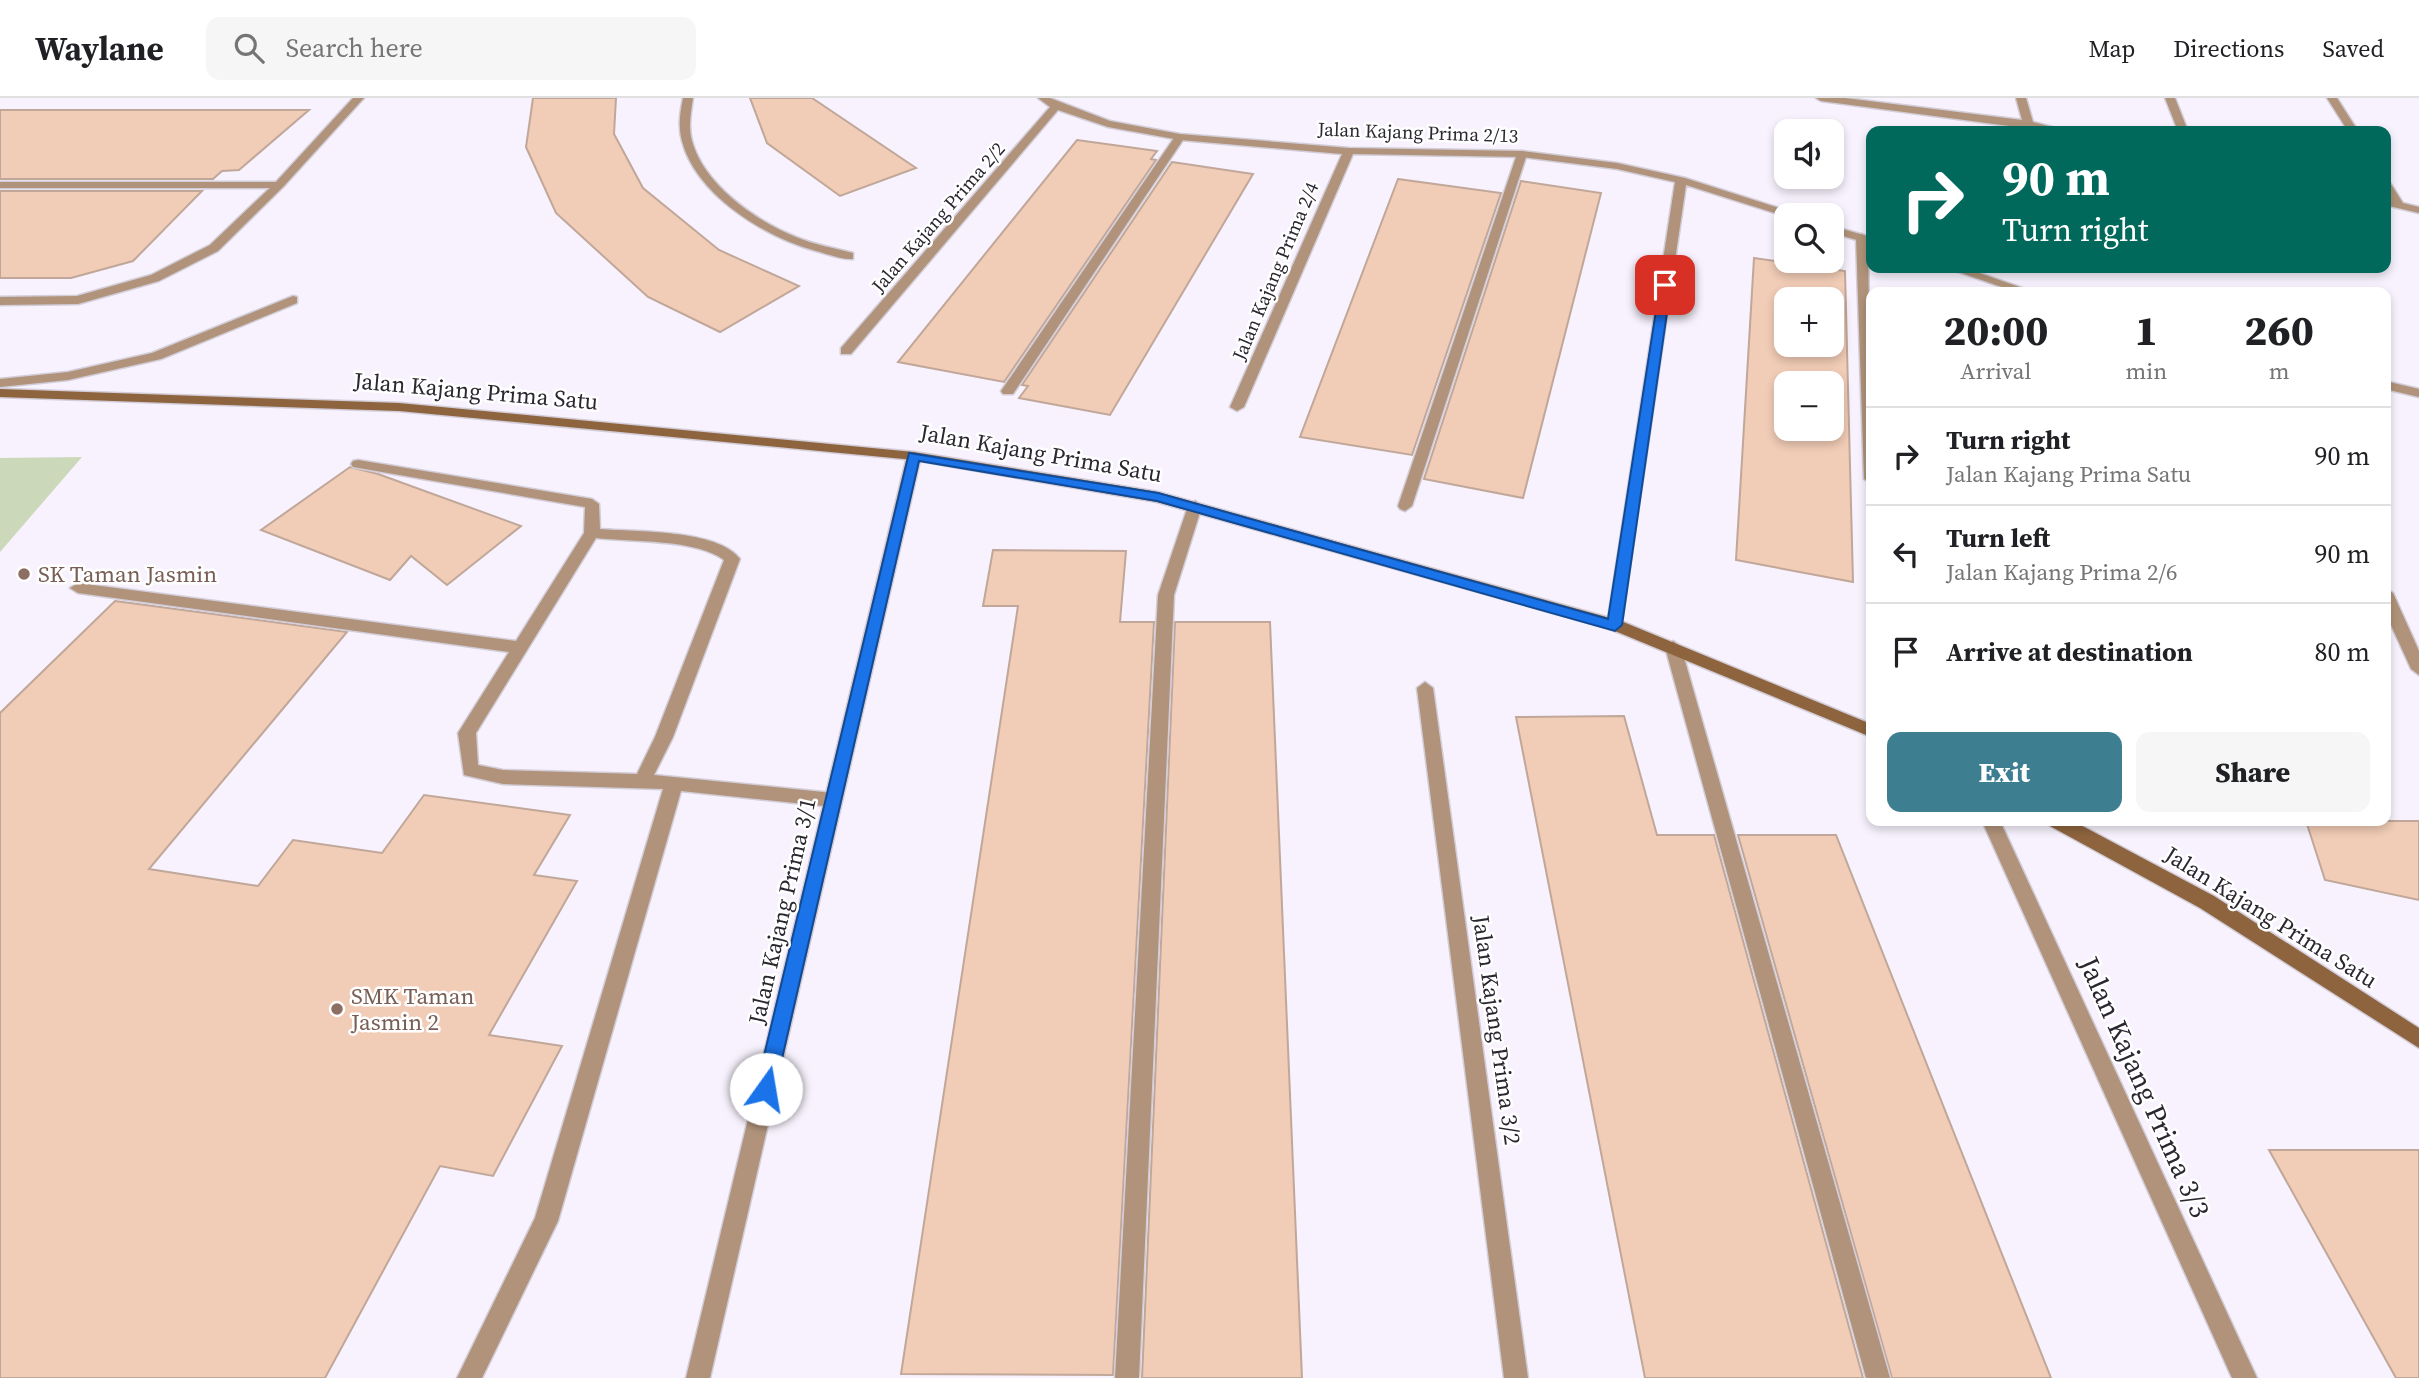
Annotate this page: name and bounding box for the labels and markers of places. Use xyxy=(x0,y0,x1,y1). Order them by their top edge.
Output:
pin xyxy=(1635,255,1695,315)
place label: SK Taman Jasmin xyxy=(38,558,217,590)
marker: SK Taman Jasmin xyxy=(16,566,32,582)
place label: SMK Taman Jasmin 2 xyxy=(350,980,474,1038)
marker: SMK Taman Jasmin 2 xyxy=(329,1001,345,1017)

